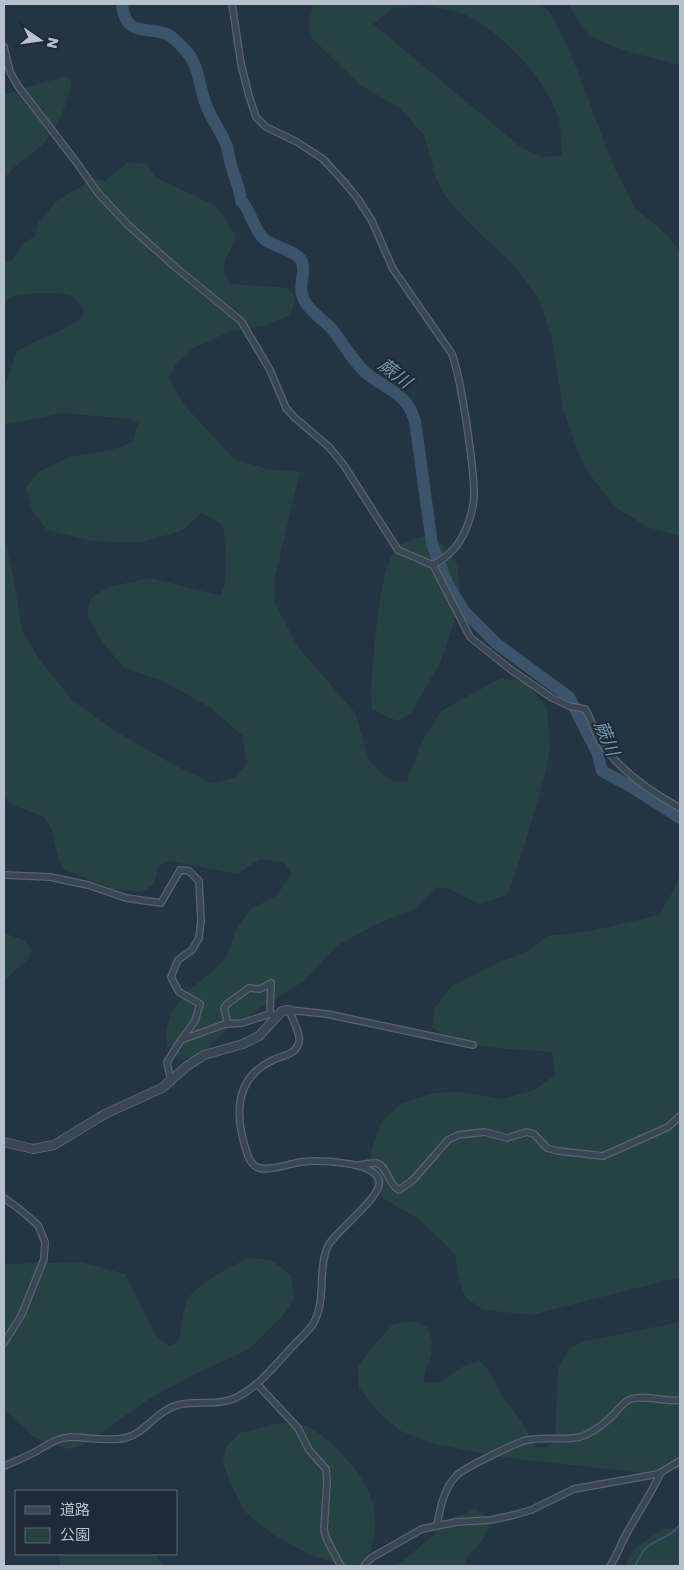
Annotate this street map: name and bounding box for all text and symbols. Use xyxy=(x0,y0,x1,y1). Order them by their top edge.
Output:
north arrow xyxy=(15,15,65,65)
text: N xyxy=(42,36,64,50)
water label: 蕨川 xyxy=(373,352,418,395)
water label: 蕨川 xyxy=(588,717,626,761)
legend xyxy=(15,1490,178,1555)
text: 道路 xyxy=(60,1499,90,1520)
text: 公園 xyxy=(60,1524,90,1545)

